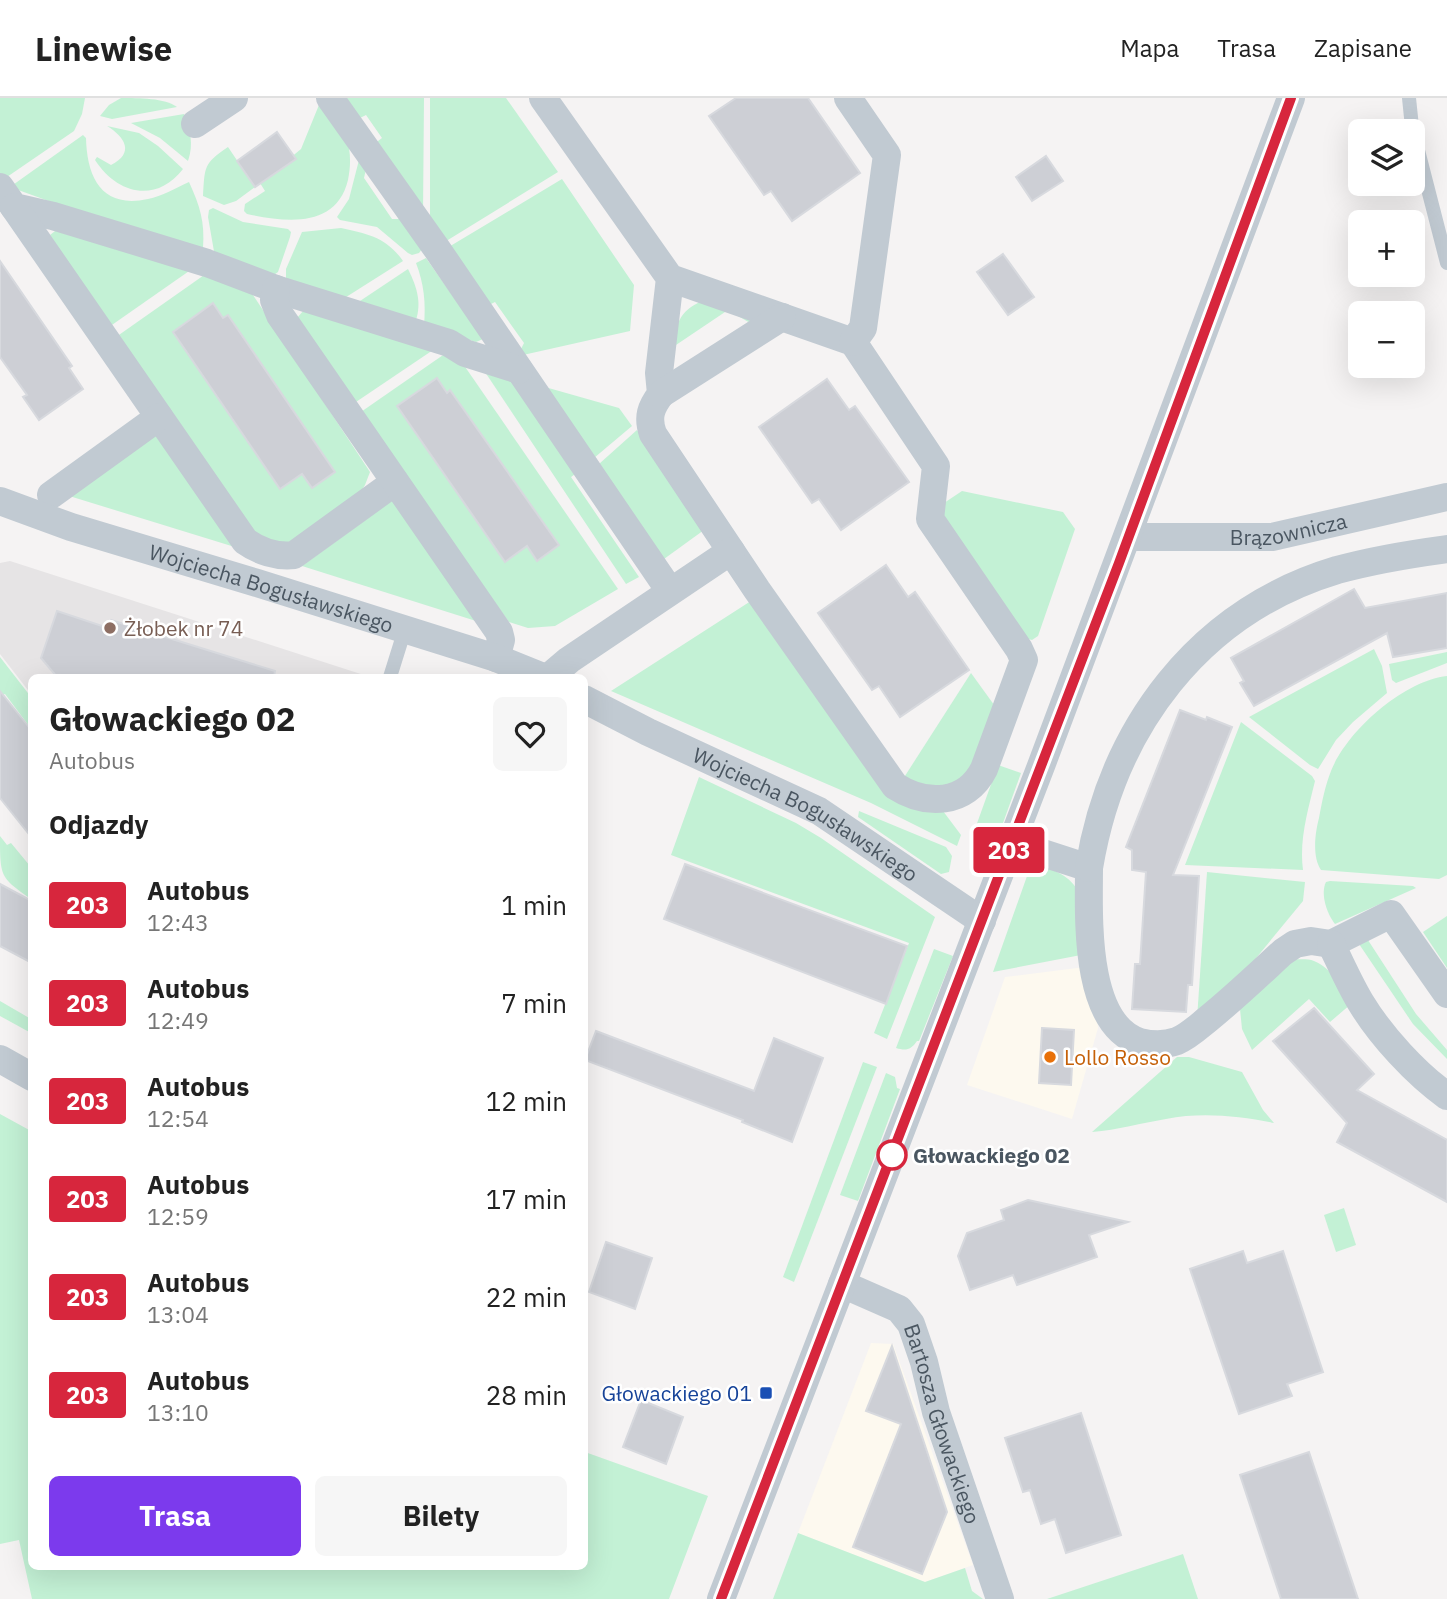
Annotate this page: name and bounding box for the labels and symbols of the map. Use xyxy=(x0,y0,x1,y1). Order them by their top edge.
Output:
street label: Brązownicza xyxy=(1230,506,1350,551)
street label: Wojciecha Bogusławskiego xyxy=(146,537,397,639)
place label: Żłobek nr 74 xyxy=(124,614,243,642)
marker: Żłobek nr 74 xyxy=(102,620,118,636)
street label: Wojciecha Bogusławskiego xyxy=(688,741,924,888)
line badge: 203 xyxy=(969,827,1049,873)
place label: Lollo Rosso xyxy=(1064,1043,1171,1071)
marker: Lollo Rosso xyxy=(1042,1049,1058,1065)
marker: Głowackiego 02 xyxy=(877,1140,907,1170)
place label: Głowackiego 02 xyxy=(913,1141,1070,1169)
street label: Bartosza Głowackiego xyxy=(898,1320,987,1527)
place label: Głowackiego 01 xyxy=(601,1379,752,1407)
marker: Głowackiego 01 xyxy=(758,1385,774,1401)

